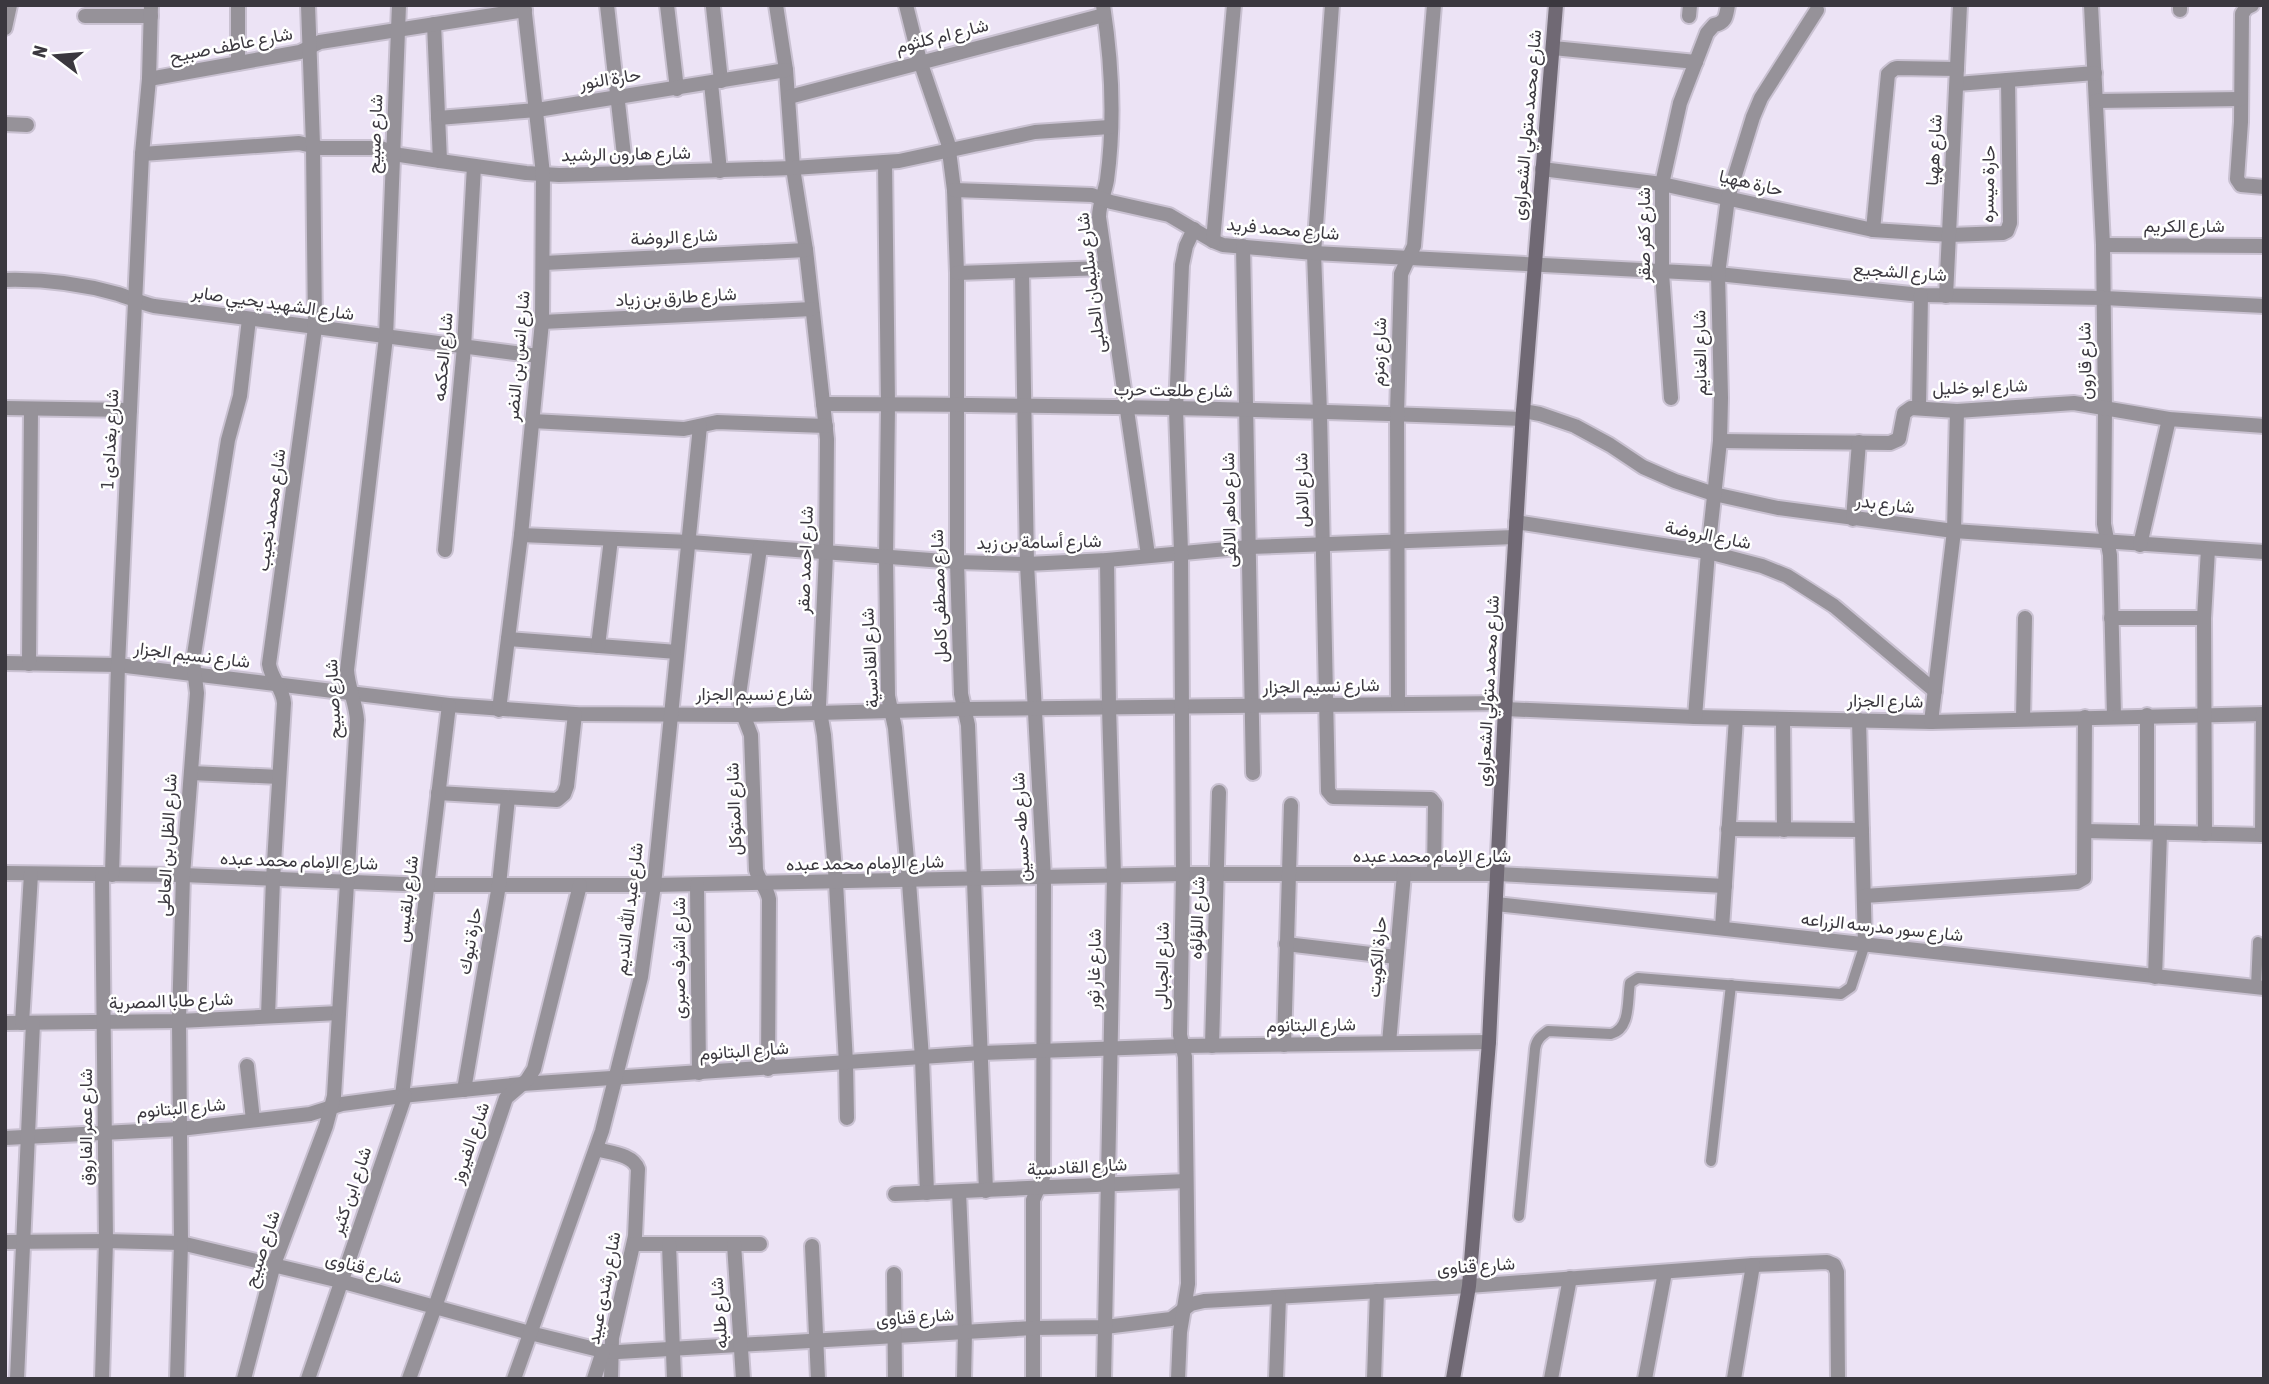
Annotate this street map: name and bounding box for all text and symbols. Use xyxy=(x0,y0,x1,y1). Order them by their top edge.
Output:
street label: شارع ام كلثوم xyxy=(893,14,991,59)
north arrow xyxy=(21,21,91,91)
street label: شارع عاطف صبيح xyxy=(168,22,295,69)
street label: شارع محمد متولي الشعراوى xyxy=(1508,29,1550,222)
text: N xyxy=(28,43,52,60)
street label: حارة النور xyxy=(577,63,642,95)
street label: شارع صبيح xyxy=(363,94,388,174)
street label: شارع ههيا xyxy=(1921,114,1948,186)
street label: شارع هارون الرشيد xyxy=(561,142,691,167)
street label: حارة ميسره xyxy=(1976,145,2000,223)
street label: حارة ههيا xyxy=(1717,165,1785,201)
street label: شارع كفر صقر xyxy=(1633,187,1656,284)
street label: شارع سليمان الحلبى xyxy=(1071,211,1112,355)
street label: شارع محمد فريد xyxy=(1226,213,1340,246)
street label: شارع الكريم xyxy=(2143,215,2225,238)
street label: شارع الروضة xyxy=(630,224,718,251)
street label: شارع الشجيع xyxy=(1852,258,1948,287)
street label: شارع الشهيد يحيي صابر xyxy=(189,281,356,329)
street label: شارع طارق بن زياد xyxy=(615,283,737,312)
street label: شارع انس بن النضر xyxy=(501,290,536,423)
street label: شارع الغنايم xyxy=(1688,310,1713,396)
street label: شارع الحكمه xyxy=(428,312,459,402)
street label: شارع زمزم xyxy=(1367,317,1392,387)
street label: شارع قارون xyxy=(2073,322,2098,400)
street label: شارع ابو خليل xyxy=(1932,374,2028,401)
street label: شارع طلعت حرب xyxy=(1113,378,1233,403)
street label: شارع بغدادى 1 xyxy=(96,388,125,490)
street label: شارع محمد نجيب xyxy=(252,447,291,573)
street label: شارع ماهر الالفى xyxy=(1217,452,1242,568)
street label: شارع الامل xyxy=(1290,452,1315,528)
street label: شارع بدر xyxy=(1853,489,1916,520)
street label: شارع احمد صقر xyxy=(792,506,819,616)
street label: شارع الروضة xyxy=(1663,516,1753,555)
street label: شارع مصطفى كامل xyxy=(926,529,953,663)
street label: شارع أسامة بن زيد xyxy=(976,530,1102,555)
street label: شارع محمد متولي الشعراوى xyxy=(1472,595,1508,788)
street label: شارع القادسية xyxy=(856,607,885,709)
street label: شارع نسيم الجزار xyxy=(131,637,251,674)
street label: شارع صبيح xyxy=(320,658,347,739)
street label: شارع نسيم الجزار xyxy=(1261,674,1380,699)
street label: شارع نسيم الجزار xyxy=(694,683,813,706)
street label: شارع الجزار xyxy=(1846,689,1923,714)
street label: شارع المتوكل xyxy=(721,762,748,856)
street label: شارع طه حسين xyxy=(1007,772,1036,882)
street label: شارع الظل بن العاطى xyxy=(152,773,183,917)
street label: شارع عبد الله النديم xyxy=(610,841,649,977)
street label: شارع الإمام محمد عبده xyxy=(1353,845,1511,868)
street label: شارع الإمام محمد عبده xyxy=(219,847,379,876)
street label: شارع الإمام محمد عبده xyxy=(786,851,944,876)
street label: شارع بلقيس xyxy=(391,854,424,944)
street label: شارع اللؤلؤه xyxy=(1185,876,1210,960)
street label: شارع اشرف صبرى xyxy=(668,897,691,1019)
street label: حارة تبوك xyxy=(453,906,487,976)
street label: شارع سور مدرسه الزراعه xyxy=(1800,908,1964,947)
street label: حارة الكويت xyxy=(1362,916,1392,998)
street label: شارع الجبالى xyxy=(1150,922,1175,1010)
street label: شارع غار ثور xyxy=(1082,928,1107,1011)
street label: شارع طابا المصرية xyxy=(108,988,234,1015)
street label: شارع البتانوم xyxy=(1266,1013,1356,1038)
street label: شارع البتانوم xyxy=(698,1037,790,1066)
street label: شارع عمر الفاروق xyxy=(75,1068,98,1186)
street label: شارع البتانوم xyxy=(135,1093,227,1124)
street label: شارع الفيروز xyxy=(445,1099,495,1188)
street label: شارع ابن كثير xyxy=(325,1144,377,1239)
street label: شارع القادسية xyxy=(1026,1153,1128,1182)
street label: شارع صبيح xyxy=(239,1208,286,1291)
street label: شارع رشدى عبيد xyxy=(582,1230,627,1346)
street label: شارع قناوى xyxy=(323,1247,405,1290)
street label: شارع قناوى xyxy=(1436,1252,1516,1281)
street label: شارع طلبه xyxy=(706,1276,733,1350)
street label: شارع قناوى xyxy=(875,1303,955,1332)

